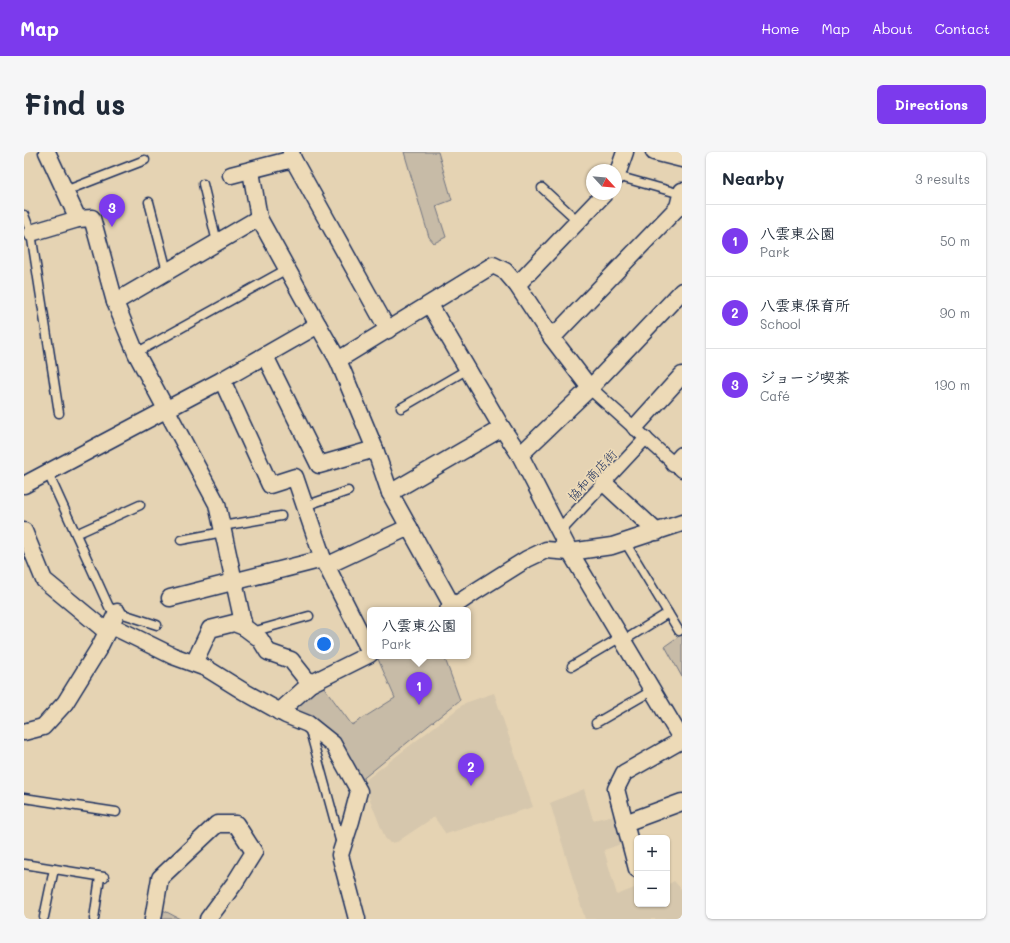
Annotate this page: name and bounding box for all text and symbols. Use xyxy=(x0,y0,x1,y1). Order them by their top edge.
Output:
text: Map xyxy=(20,16,59,41)
text: Home xyxy=(761,19,799,38)
text: Map xyxy=(821,19,850,38)
text: About xyxy=(872,19,913,38)
text: Contact xyxy=(935,19,990,38)
button: Directions xyxy=(877,85,986,124)
text: Find us xyxy=(24,86,125,122)
north arrow xyxy=(586,164,622,200)
text: Nearby xyxy=(722,167,784,189)
text: 3 results xyxy=(915,170,970,187)
pin: 3 xyxy=(99,194,125,227)
text: 八雲東公園 xyxy=(760,223,835,243)
text: 1 xyxy=(732,232,738,249)
text: 50 m xyxy=(940,232,970,249)
text: Park xyxy=(760,243,789,260)
text: 八雲東保育所 xyxy=(760,295,850,315)
text: 2 xyxy=(731,304,739,321)
text: 90 m xyxy=(940,304,970,321)
text: School xyxy=(760,315,801,332)
text: ジョージ喫茶 xyxy=(760,367,850,387)
text: 3 xyxy=(731,376,739,393)
text: 190 m xyxy=(934,376,970,393)
text: Café xyxy=(760,387,790,404)
street label: 協和商店街 xyxy=(563,445,620,504)
popup xyxy=(367,607,471,659)
text: 八雲東公園 xyxy=(381,615,457,635)
your location xyxy=(314,634,334,654)
text: Park xyxy=(381,635,411,652)
pin: 1 xyxy=(406,672,432,705)
pin: 2 xyxy=(458,753,484,786)
map controls xyxy=(634,835,670,907)
button: + xyxy=(634,835,670,871)
button: − xyxy=(634,871,670,907)

